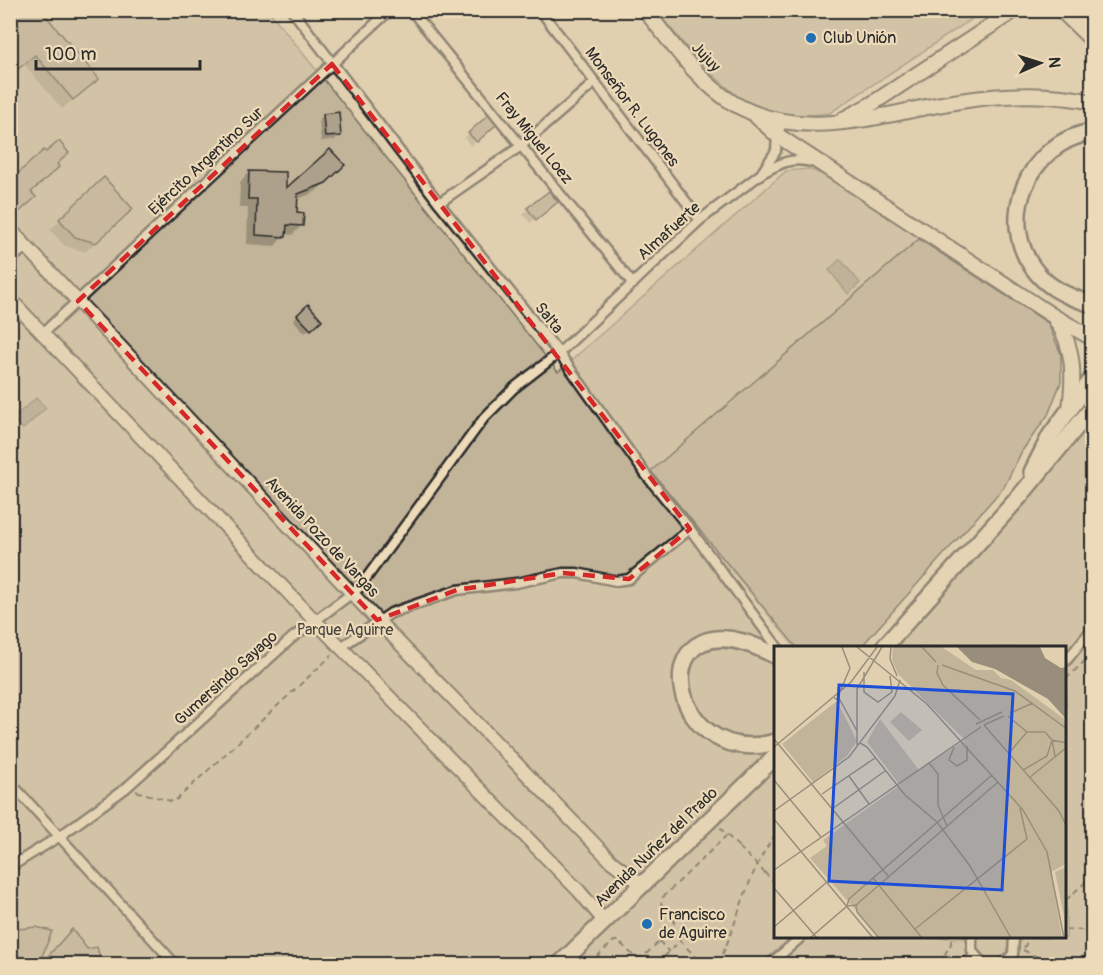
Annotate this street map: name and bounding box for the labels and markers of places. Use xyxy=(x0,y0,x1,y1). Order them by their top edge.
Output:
place label: Club Unión xyxy=(823,28,896,48)
marker: Club Unión xyxy=(804,31,818,45)
place label: Francisco de Aguirre xyxy=(659,905,727,943)
marker: Francisco de Aguirre xyxy=(640,917,654,931)

